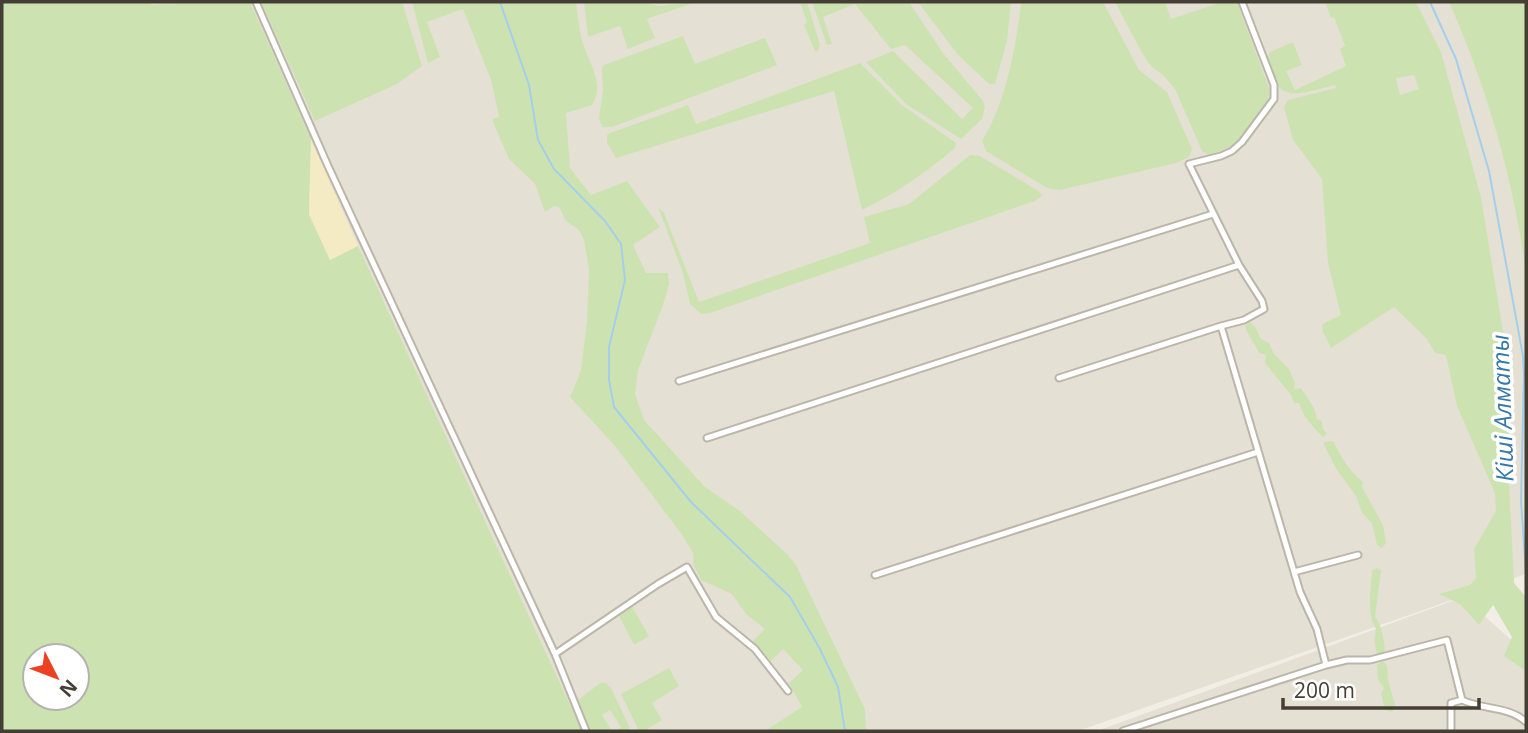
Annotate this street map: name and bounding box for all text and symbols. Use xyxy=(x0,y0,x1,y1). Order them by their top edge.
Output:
water label: Кіші Алматы xyxy=(1482,334,1521,482)
north arrow xyxy=(21,642,91,712)
scale bar xyxy=(1283,666,1479,710)
text: N xyxy=(54,674,83,703)
text: 200 m xyxy=(1294,676,1355,704)

